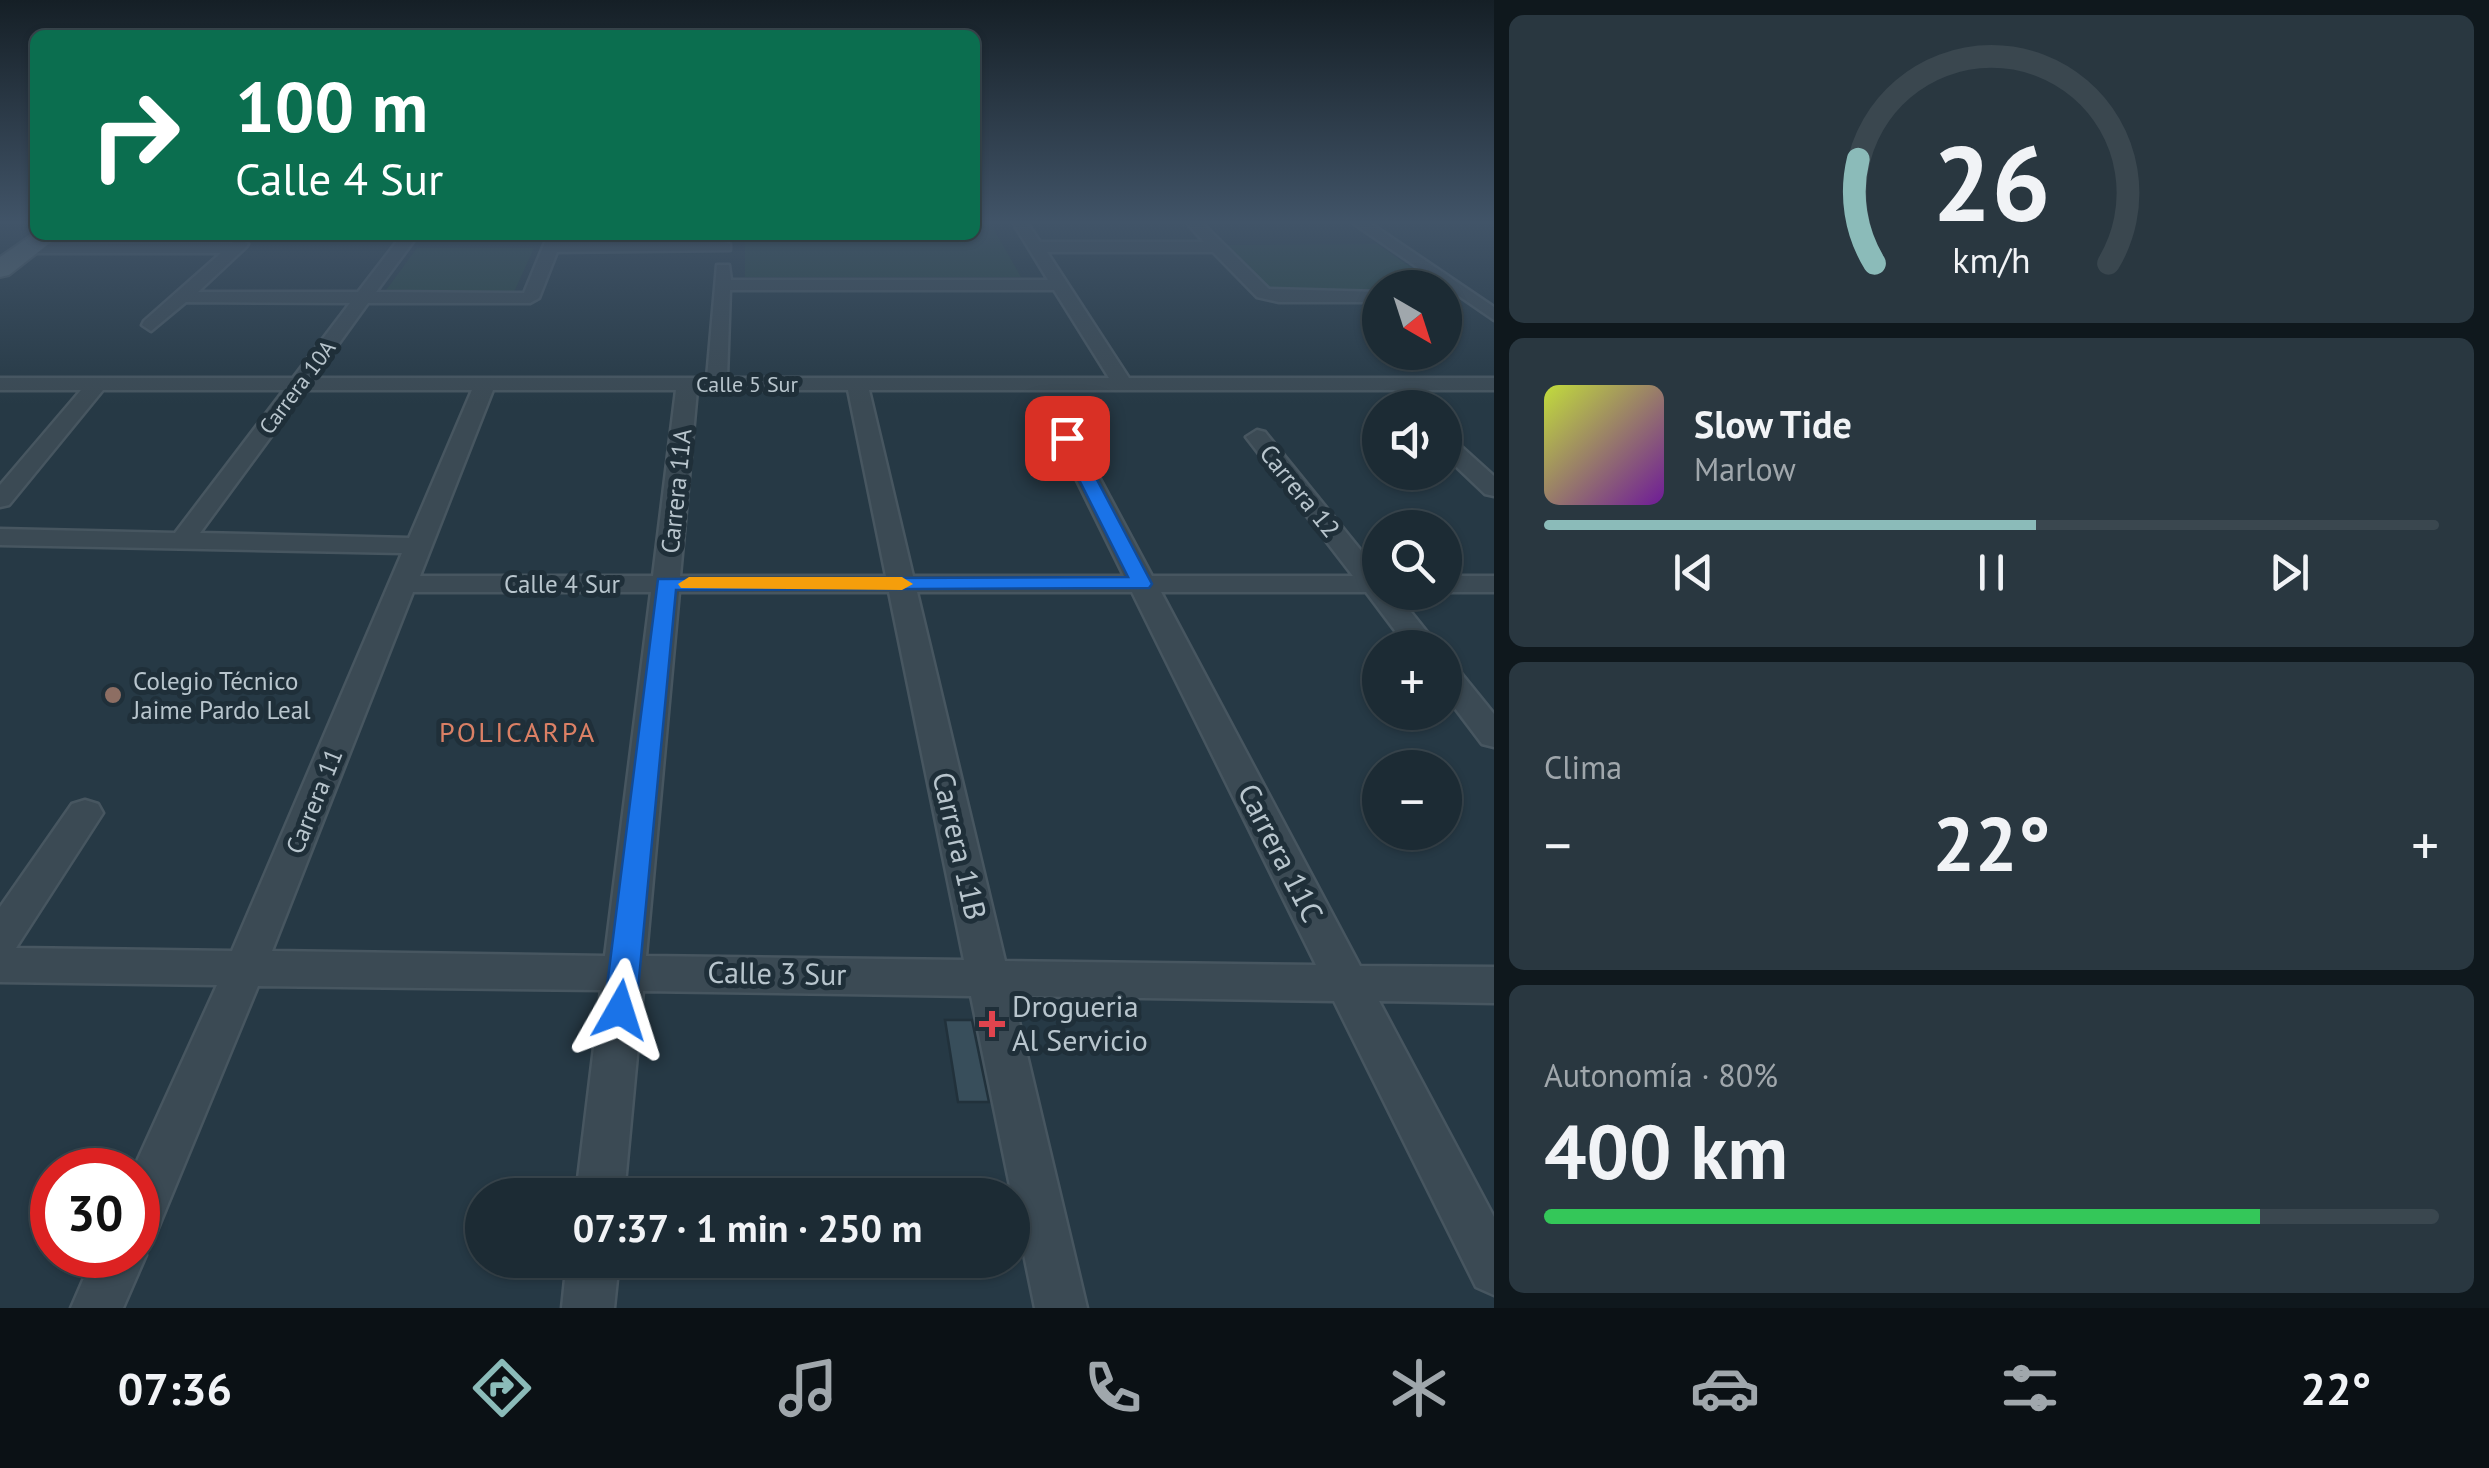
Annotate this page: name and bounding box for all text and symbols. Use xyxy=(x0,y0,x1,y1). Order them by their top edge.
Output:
text: 100 m xyxy=(235,61,428,151)
icon: right xyxy=(70,70,200,200)
text: 26 xyxy=(1933,115,2050,250)
text: Calle 4 Sur xyxy=(235,149,443,207)
text: km/h xyxy=(1952,237,2031,283)
north arrow xyxy=(1362,270,1462,370)
map controls xyxy=(1362,270,1462,850)
street label: Carrera 10A xyxy=(253,334,341,439)
street label: Calle 5 Sur xyxy=(696,370,798,398)
button: sound xyxy=(1362,390,1462,490)
pin xyxy=(1025,396,1110,481)
text: Slow Tide xyxy=(1694,399,1852,448)
icon: arrive xyxy=(1040,411,1095,466)
street label: Carrera 11A xyxy=(654,427,699,555)
street label: Carrera 12 xyxy=(1253,438,1347,544)
text: Marlow xyxy=(1694,448,1796,490)
button: search xyxy=(1362,510,1462,610)
icon: previous xyxy=(1666,545,1721,600)
icon: pause xyxy=(1964,545,2019,600)
icon: next xyxy=(2262,545,2317,600)
street label: Calle 4 Sur xyxy=(504,568,620,600)
button: + xyxy=(1362,630,1462,730)
place label: Colegio Técnico Jaime Pardo Leal xyxy=(132,665,311,726)
marker: Colegio Técnico Jaime Pardo Leal xyxy=(102,684,124,706)
district label: POLICARPA xyxy=(439,713,597,750)
street label: Carrera 11 xyxy=(278,744,350,858)
text: Clima xyxy=(1544,746,1622,788)
button: − xyxy=(1362,750,1462,850)
street label: Carrera 11B xyxy=(925,768,996,923)
street label: Carrera 11C xyxy=(1230,777,1333,928)
text: 22° xyxy=(1933,795,2050,892)
text: − xyxy=(1544,809,1572,880)
text: + xyxy=(2411,809,2439,880)
street label: Calle 3 Sur xyxy=(707,952,847,993)
position arrow xyxy=(568,958,672,1062)
place label: Drogueria Al Servicio xyxy=(1012,986,1148,1059)
marker: Drogueria Al Servicio xyxy=(981,1013,1003,1035)
text: Autonomía · 80% xyxy=(1544,1054,1778,1096)
text: 400 km xyxy=(1544,1103,1788,1200)
speed limit sign: 30 xyxy=(30,1148,160,1278)
text: 07:37 · 1 min · 250 m xyxy=(573,1203,922,1252)
icon: directions xyxy=(467,1353,537,1423)
icon: music xyxy=(773,1353,843,1423)
icon: phone xyxy=(1078,1353,1148,1423)
icon: climate xyxy=(1384,1353,1454,1423)
icon: car xyxy=(1690,1353,1760,1423)
icon: filters xyxy=(1995,1353,2065,1423)
text: 07:36 xyxy=(118,1359,232,1417)
text: 22° xyxy=(2301,1359,2371,1417)

